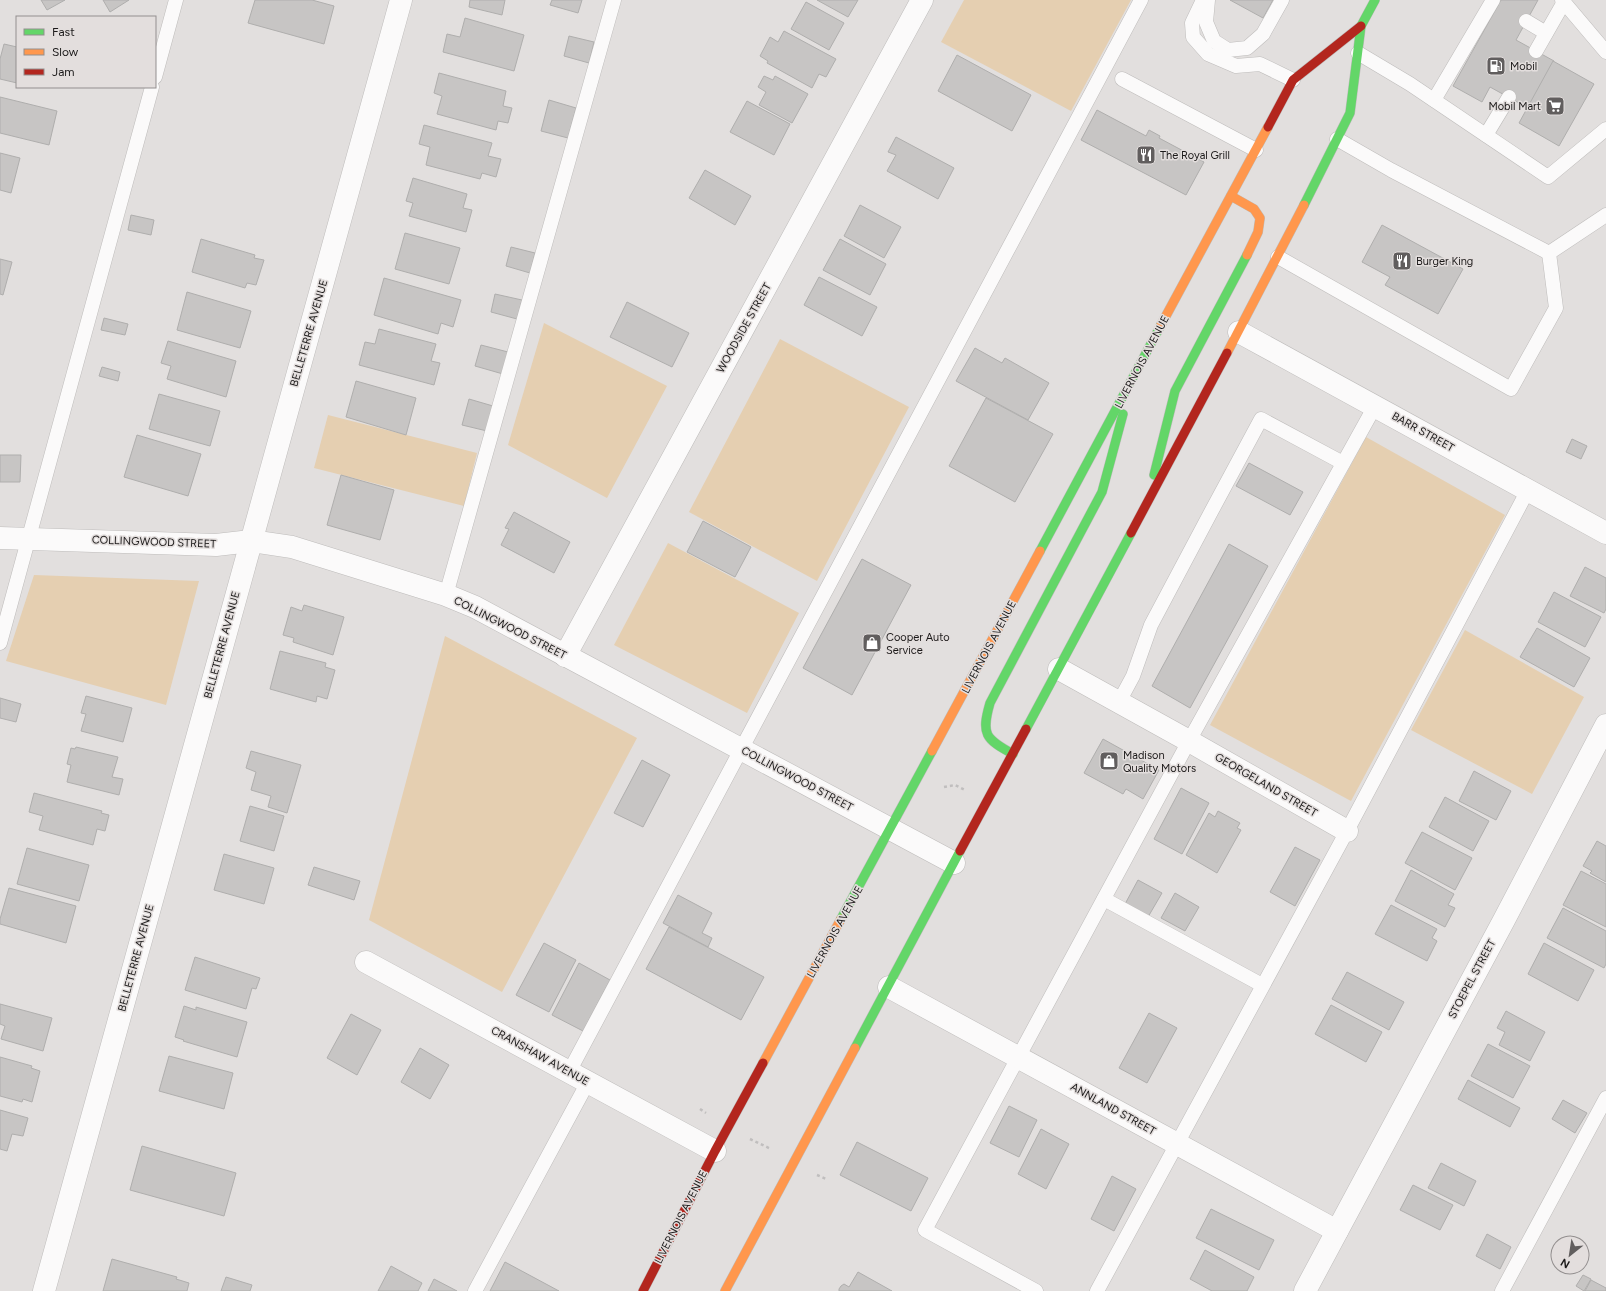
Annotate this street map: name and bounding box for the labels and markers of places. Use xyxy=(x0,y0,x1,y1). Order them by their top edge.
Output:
fuel station icon: Mobil xyxy=(1485,55,1507,77)
place label: Mobil xyxy=(1510,60,1537,73)
supermarket icon: Mobil Mart xyxy=(1544,95,1566,117)
place label: Mobil Mart xyxy=(1488,100,1541,113)
restaurant icon: The Royal Grill xyxy=(1135,144,1157,166)
place label: The Royal Grill xyxy=(1160,149,1230,162)
restaurant icon: Burger King xyxy=(1391,250,1413,272)
place label: Burger King xyxy=(1416,255,1473,268)
place label: Cooper Auto Service xyxy=(886,631,950,657)
shop icon: Cooper Auto Service xyxy=(861,632,883,654)
place label: Madison Quality Motors xyxy=(1123,749,1196,775)
shop icon: Madison Quality Motors xyxy=(1098,750,1120,772)

